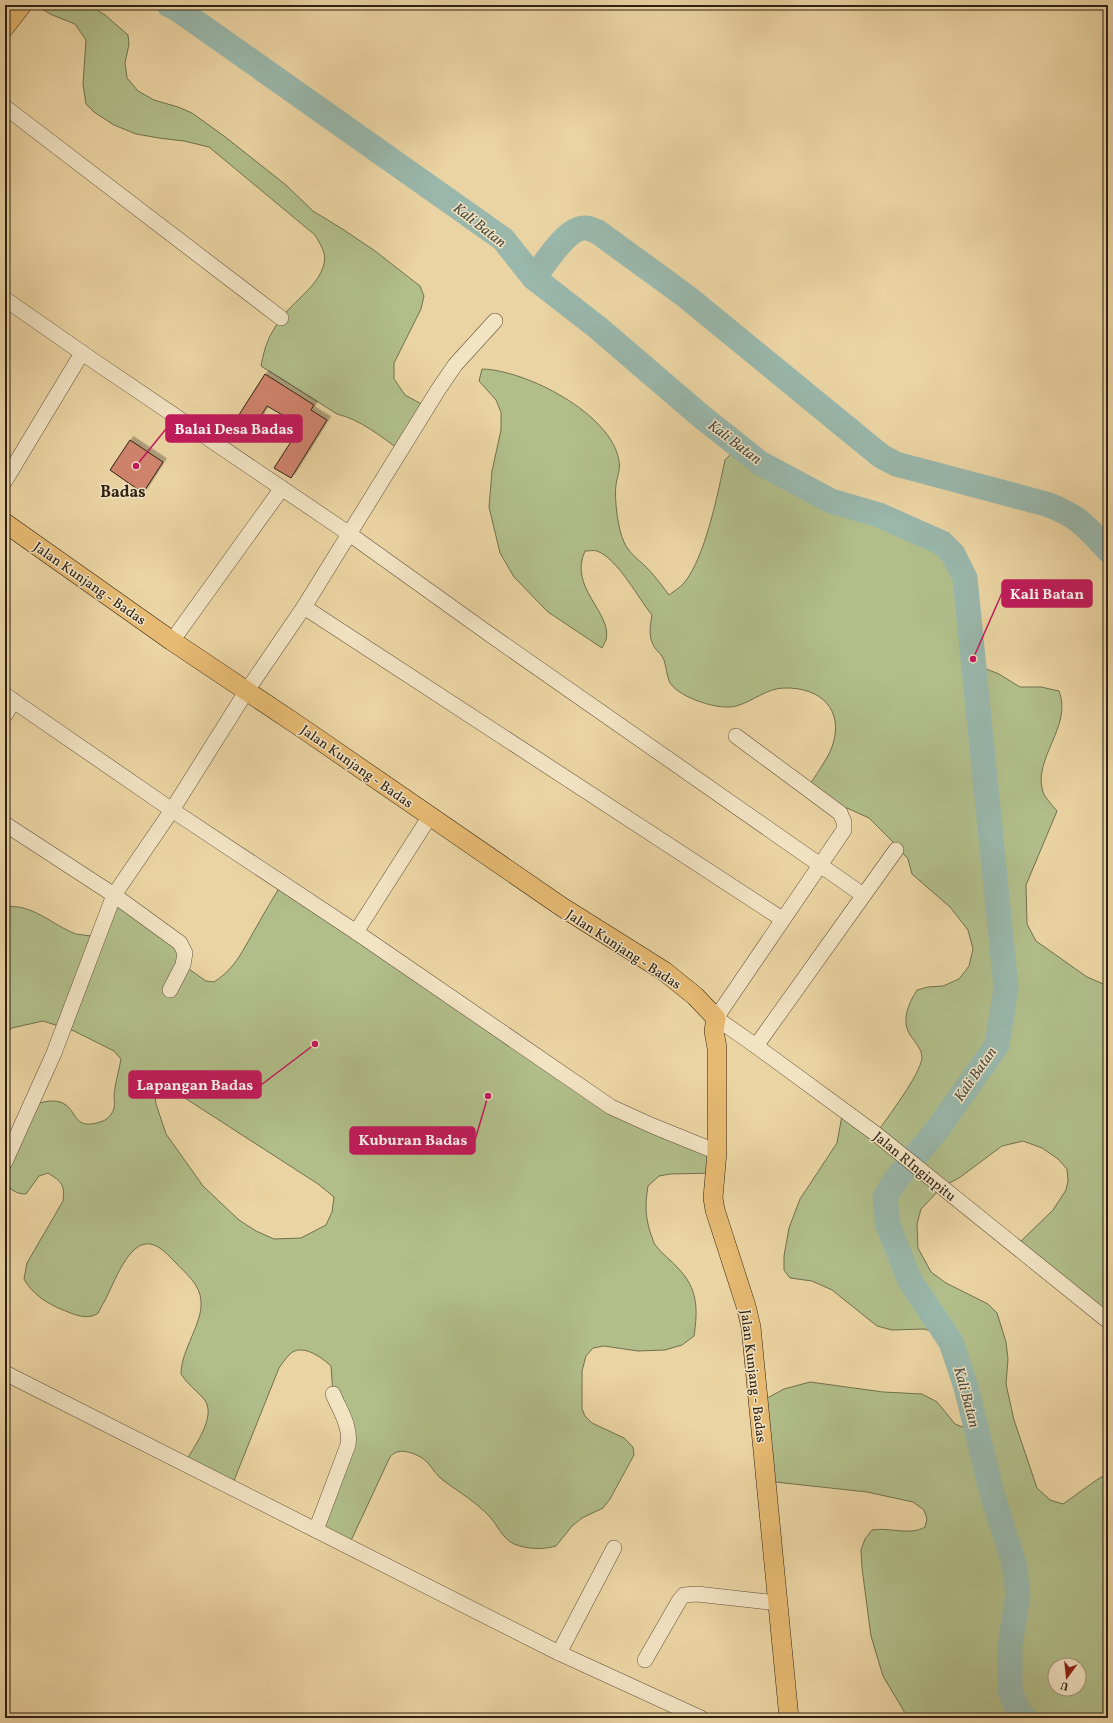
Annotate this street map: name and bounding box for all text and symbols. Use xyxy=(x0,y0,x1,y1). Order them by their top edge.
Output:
water label: Kali Batan xyxy=(448,199,510,254)
callout: Balai Desa Badas xyxy=(166,415,302,442)
water label: Kali Batan xyxy=(703,416,765,470)
text: Balai Desa Badas xyxy=(174,420,294,441)
district label: Badas xyxy=(100,482,146,504)
street label: Jalan Kunjang - Badas xyxy=(29,538,149,630)
callout: Kali Batan xyxy=(1002,580,1092,607)
text: Kali Batan xyxy=(1010,585,1084,606)
street label: Jalan Kunjang - Badas xyxy=(296,721,416,813)
street label: Jalan Kunjang - Badas xyxy=(562,906,684,995)
water label: Kali Batan xyxy=(950,1043,1003,1106)
callout: Lapangan Badas xyxy=(129,1071,261,1098)
text: Lapangan Badas xyxy=(137,1076,253,1097)
callout: Kuburan Badas xyxy=(350,1127,475,1154)
street label: Jalan RInginpitu xyxy=(869,1128,960,1207)
text: Kuburan Badas xyxy=(359,1131,467,1152)
street label: Jalan Kunjang - Badas xyxy=(735,1309,770,1444)
water label: Kali Batan xyxy=(947,1365,984,1430)
north arrow xyxy=(1047,1657,1087,1697)
text: U xyxy=(1059,1677,1070,1693)

